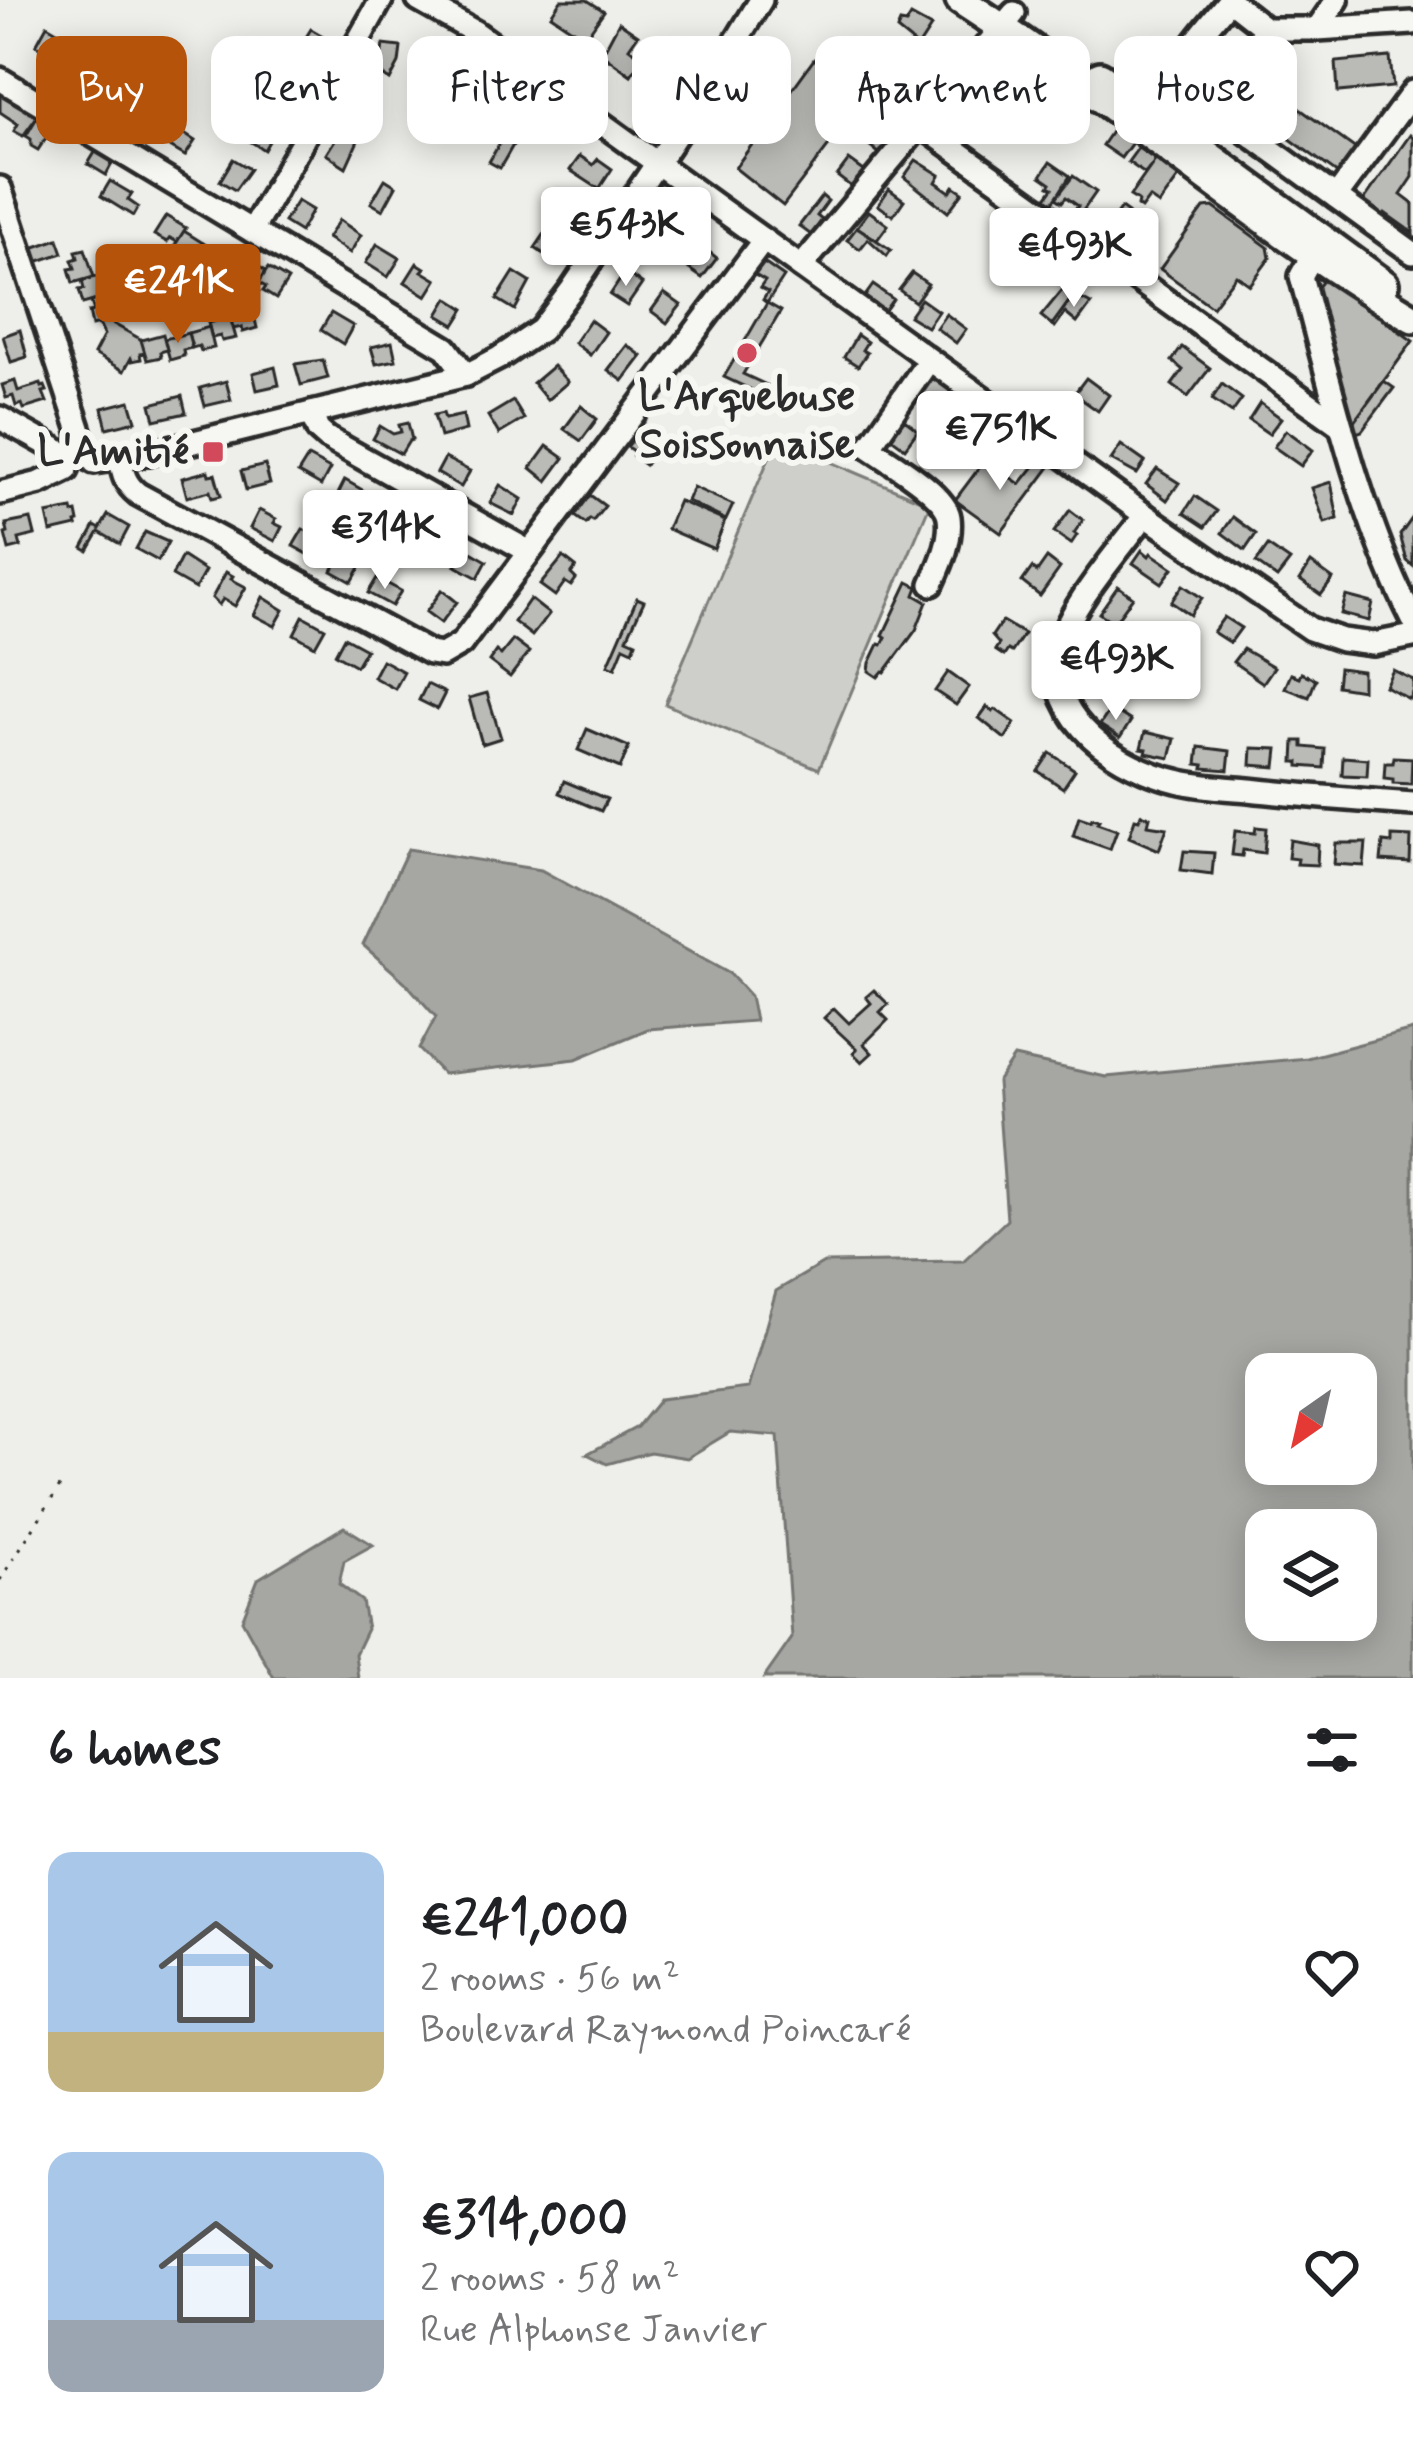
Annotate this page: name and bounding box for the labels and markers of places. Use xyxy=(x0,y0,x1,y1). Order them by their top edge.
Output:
pin: €543K xyxy=(542,187,710,289)
pin: €493K xyxy=(990,208,1158,310)
pin: €241K xyxy=(94,244,262,346)
marker: L'Arquebuse Soissonnaise xyxy=(734,340,760,366)
place label: L'Arquebuse Soissonnaise xyxy=(638,370,856,473)
pin: €751K xyxy=(916,391,1084,493)
place label: L'Amitié xyxy=(37,425,189,480)
marker: L'Amitié xyxy=(200,439,226,465)
pin: €314K xyxy=(301,490,469,592)
pin: €493K xyxy=(1032,621,1200,723)

